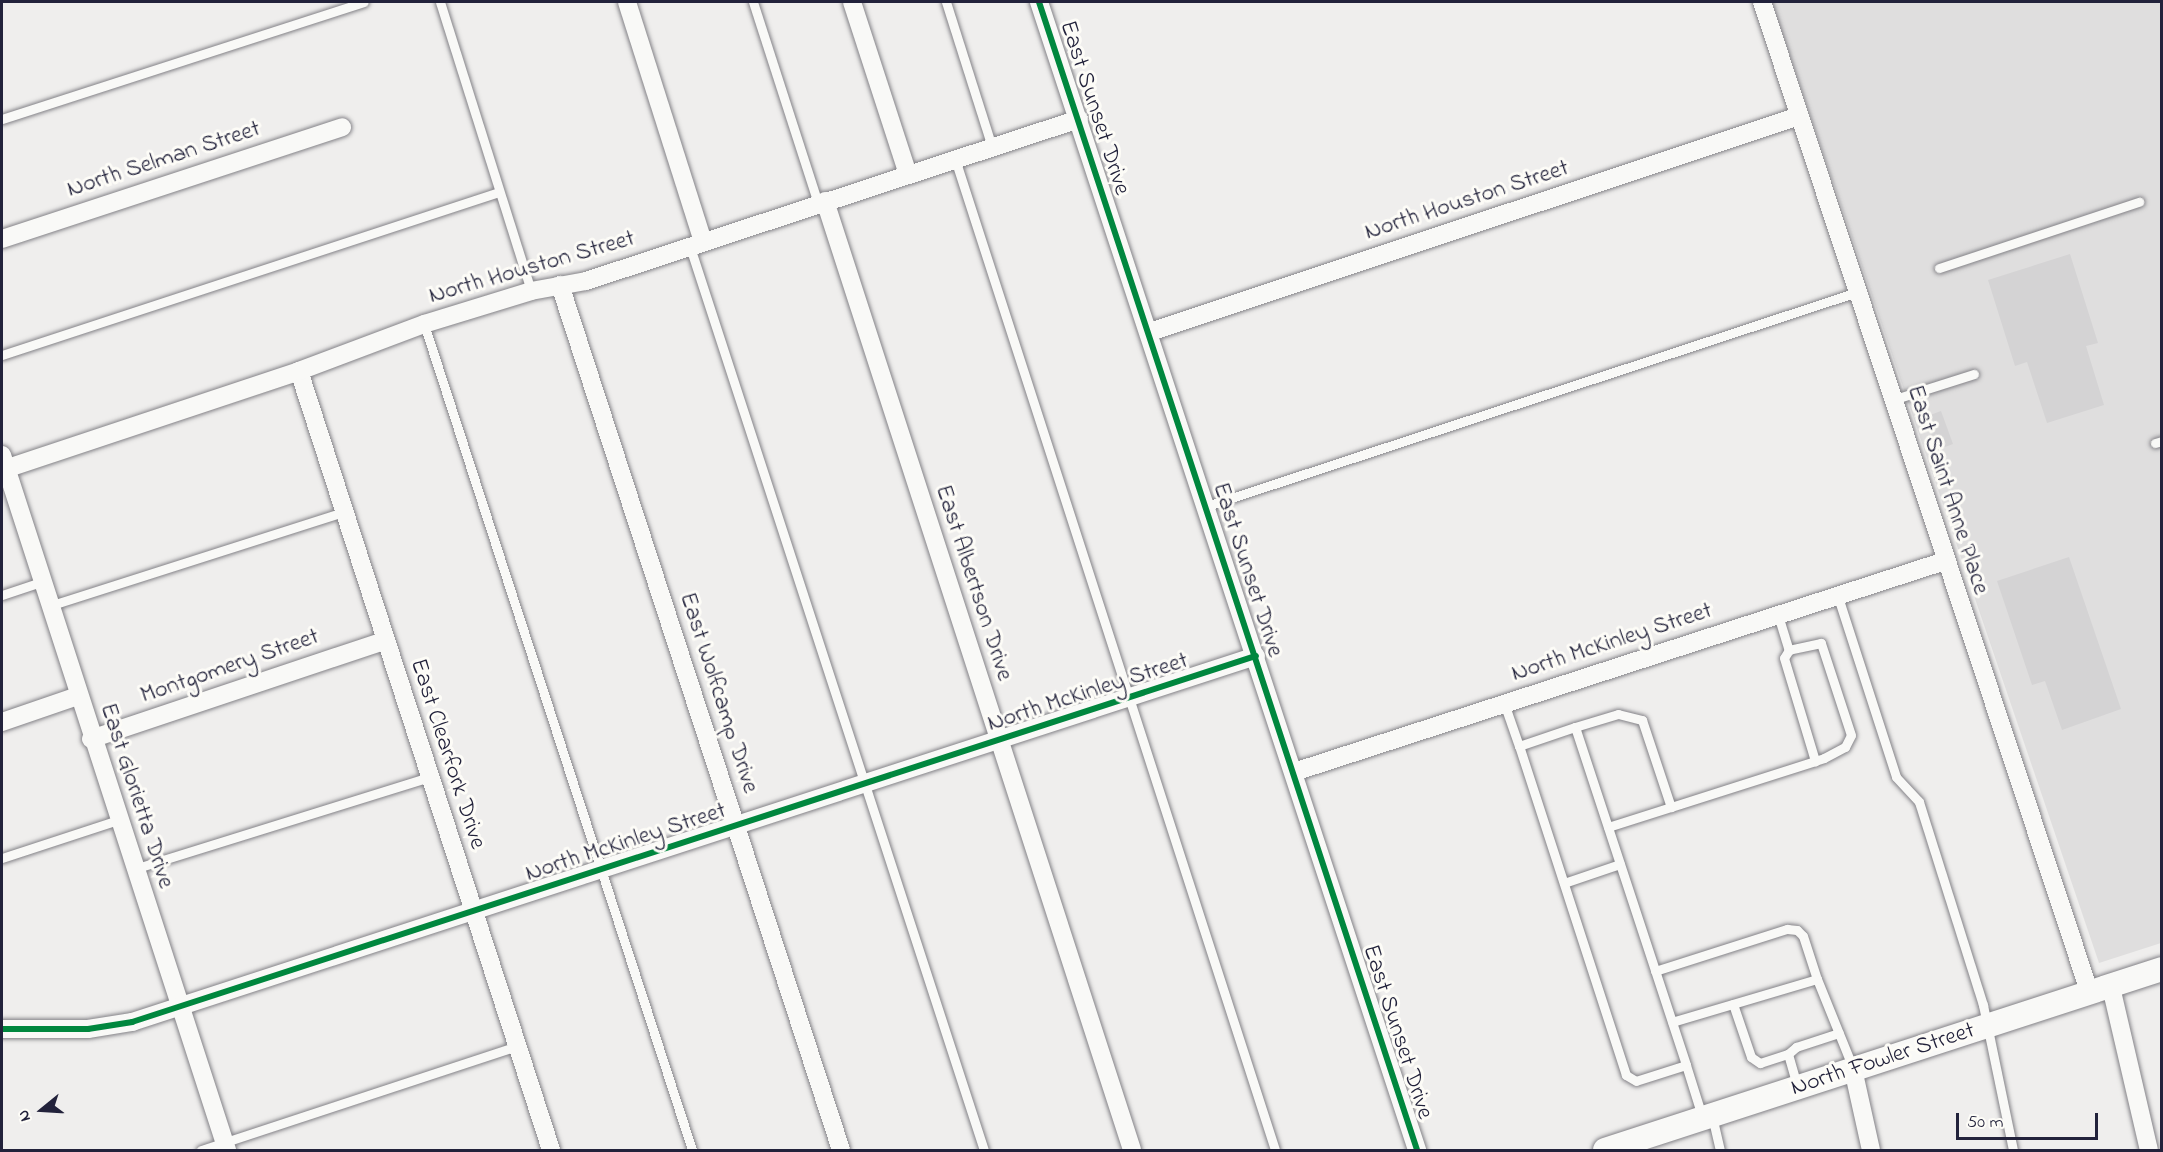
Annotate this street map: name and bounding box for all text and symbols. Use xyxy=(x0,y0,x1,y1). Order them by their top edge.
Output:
street label: East Sunset Drive xyxy=(1052,17,1136,199)
street label: North Selman Street xyxy=(64,115,264,205)
street label: North Houston Street xyxy=(1361,154,1573,248)
street label: North Houston Street xyxy=(426,225,638,311)
street label: East Saint Anne Place xyxy=(1900,382,1994,598)
street label: East Sunset Drive xyxy=(1205,479,1289,661)
street label: East Albertson Drive xyxy=(928,481,1018,685)
street label: East Wolfcamp Drive xyxy=(672,589,764,797)
street label: North McKinley Street xyxy=(1508,597,1716,689)
street label: Montgomery Street xyxy=(137,623,323,711)
street label: North McKinley Street xyxy=(984,647,1192,739)
street label: East Clearfork Drive xyxy=(403,655,491,853)
street label: East Glorietta Drive xyxy=(92,700,180,892)
street label: North McKinley Street xyxy=(522,797,730,889)
street label: East Sunset Drive xyxy=(1355,941,1439,1123)
street label: North Fowler Street xyxy=(1788,1017,1978,1103)
north arrow xyxy=(12,1080,72,1140)
scale bar xyxy=(1959,1101,2102,1139)
text: N xyxy=(12,1107,38,1124)
text: 50 m xyxy=(1967,1110,2004,1136)

